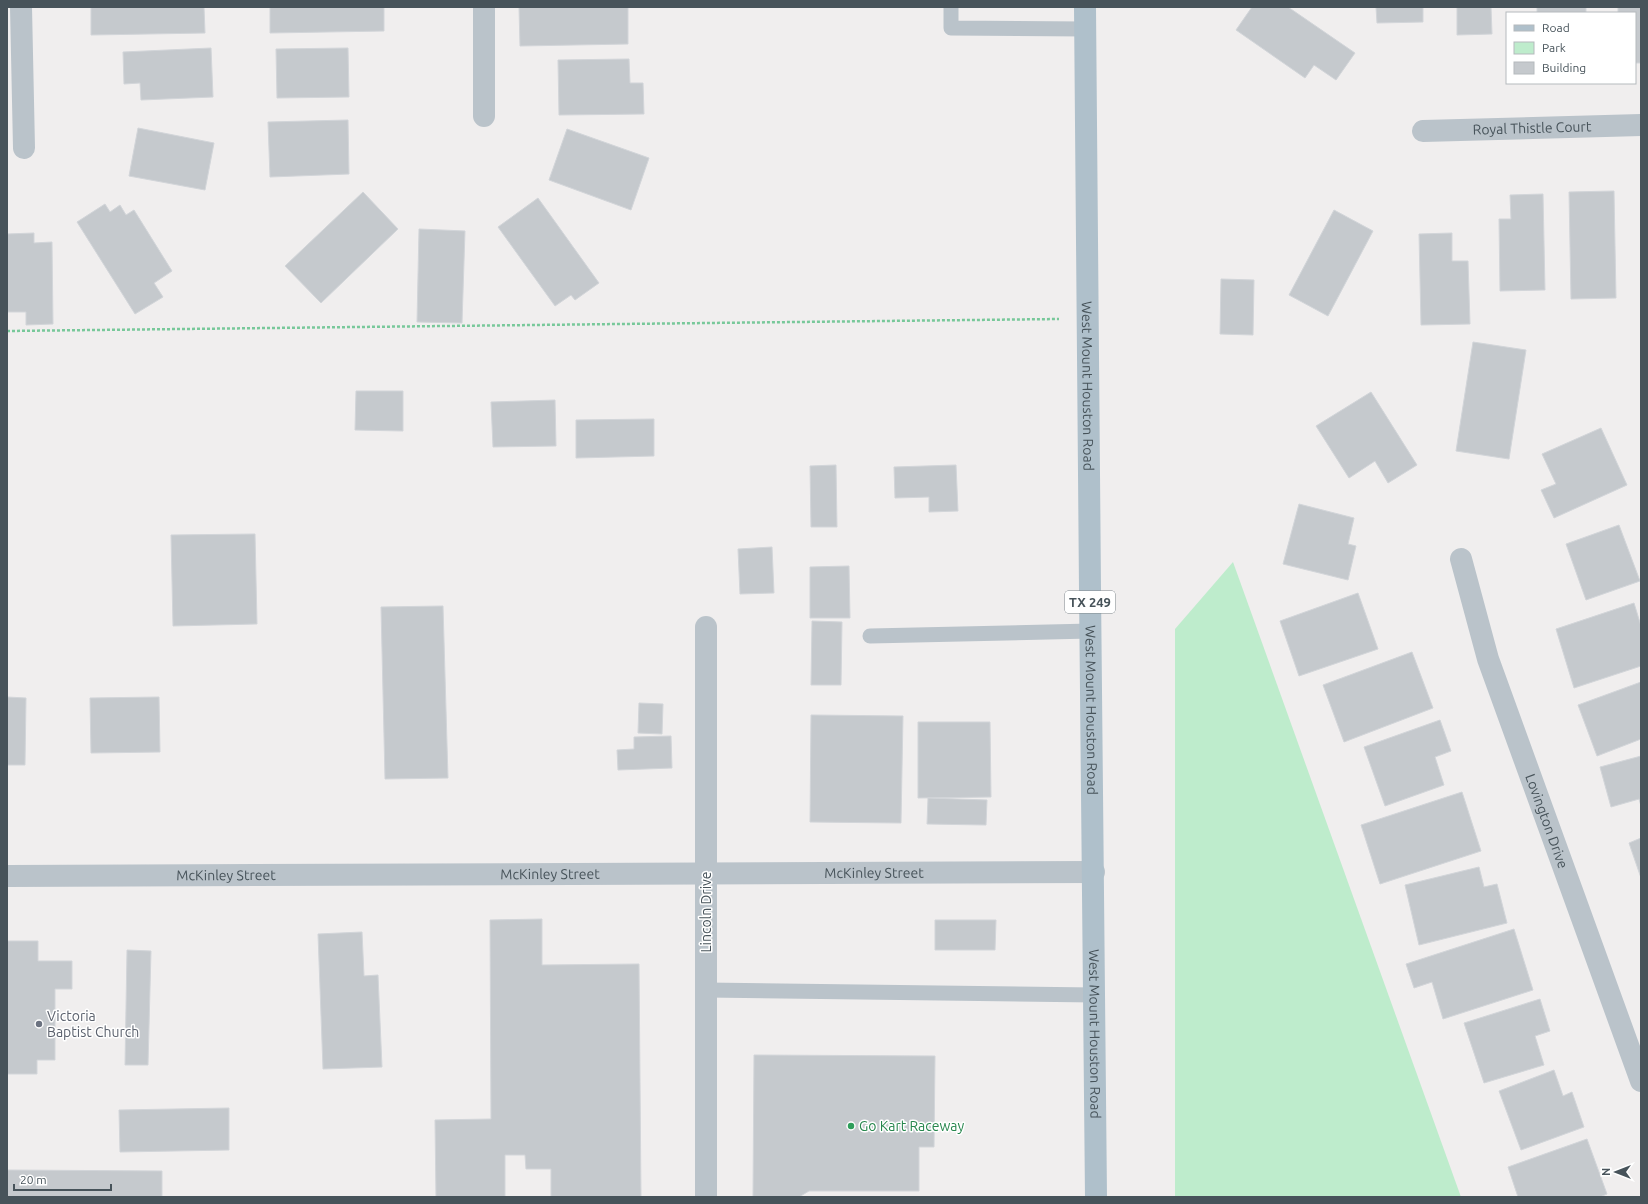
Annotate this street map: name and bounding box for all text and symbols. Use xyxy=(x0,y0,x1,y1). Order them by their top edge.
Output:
legend xyxy=(1506,12,1636,84)
text: Road xyxy=(1542,21,1570,34)
text: Park xyxy=(1542,41,1566,54)
text: Building xyxy=(1542,61,1586,74)
street label: Royal Thistle Court xyxy=(1472,118,1592,138)
street label: West Mount Houston Road xyxy=(1079,301,1097,471)
road number: TX 249 xyxy=(1065,591,1115,613)
street label: West Mount Houston Road xyxy=(1082,625,1100,795)
street label: Lovington Drive xyxy=(1522,772,1571,871)
street label: McKinley Street xyxy=(824,865,924,881)
street label: McKinley Street xyxy=(500,866,600,882)
street label: McKinley Street xyxy=(176,867,276,883)
street label: Lincoln Drive xyxy=(698,871,714,953)
street label: West Mount Houston Road xyxy=(1086,949,1104,1119)
place label: Victoria Baptist Church xyxy=(47,1008,139,1040)
marker: Victoria Baptist Church xyxy=(34,1019,44,1029)
place label: Go Kart Raceway xyxy=(859,1118,965,1134)
marker: Go Kart Raceway xyxy=(846,1121,856,1131)
north arrow xyxy=(1596,1152,1636,1192)
scale bar xyxy=(14,1166,111,1192)
text: N xyxy=(1600,1168,1612,1176)
text: 20 m xyxy=(20,1173,47,1186)

